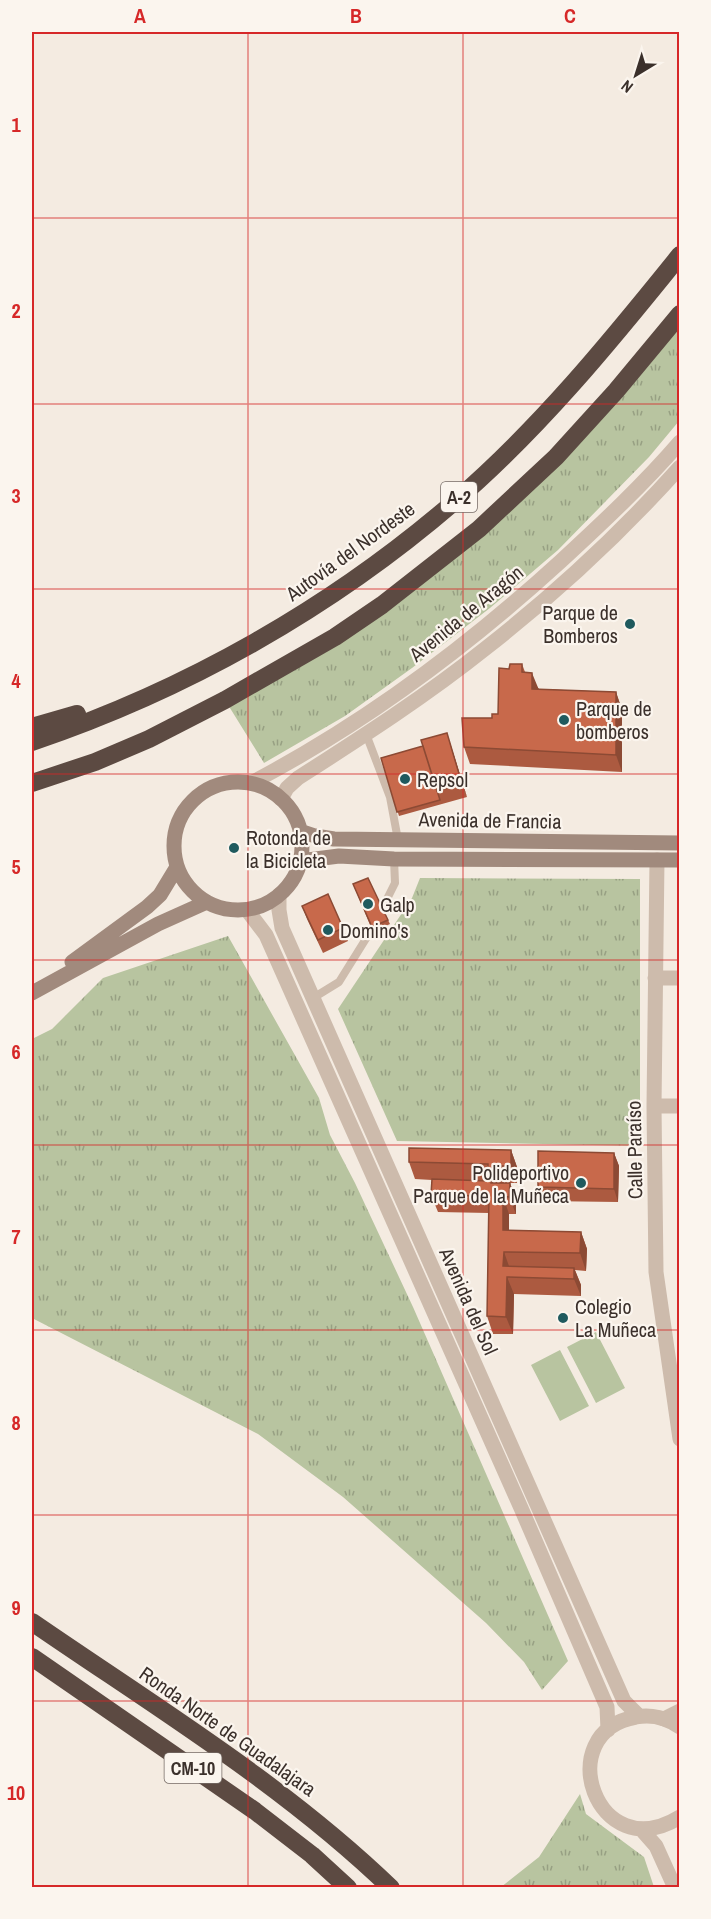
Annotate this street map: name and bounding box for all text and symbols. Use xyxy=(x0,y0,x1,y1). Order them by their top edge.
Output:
text: A xyxy=(134,2,146,29)
text: B xyxy=(350,2,362,29)
text: C xyxy=(564,2,576,29)
north arrow xyxy=(606,45,666,105)
text: N xyxy=(616,75,637,98)
text: 1 xyxy=(11,111,21,138)
text: 2 xyxy=(11,297,21,324)
text: 3 xyxy=(11,482,21,509)
road number: A-2 xyxy=(441,482,477,512)
street label: Autovía del Nordeste xyxy=(279,495,420,608)
street label: Avenida de Aragón xyxy=(403,559,529,668)
place label: Parque de Bomberos xyxy=(542,599,618,649)
marker: Parque de Bomberos xyxy=(623,617,637,631)
text: 4 xyxy=(11,667,21,694)
place label: Parque de bomberos xyxy=(576,695,652,745)
marker: Parque de bomberos xyxy=(557,713,571,727)
place label: Repsol xyxy=(417,766,468,793)
marker: Repsol xyxy=(398,772,412,786)
street label: Avenida de Francia xyxy=(417,805,562,835)
place label: Rotonda de la Bicicleta xyxy=(246,824,331,874)
marker: Rotonda de la Bicicleta xyxy=(227,841,241,855)
text: 5 xyxy=(11,853,21,880)
place label: Galp xyxy=(380,891,415,918)
marker: Galp xyxy=(361,897,375,911)
place label: Domino's xyxy=(340,917,409,944)
marker: Domino's xyxy=(321,923,335,937)
text: 6 xyxy=(11,1038,21,1065)
street label: Calle Paraíso xyxy=(620,1101,648,1199)
place label: Polideportivo Parque de la Muñeca xyxy=(413,1159,569,1209)
marker: Polideportivo Parque de la Muñeca xyxy=(574,1176,588,1190)
text: 7 xyxy=(11,1223,21,1250)
street label: Avenida del Sol xyxy=(433,1242,505,1359)
place label: Colegio La Muñeca xyxy=(575,1293,656,1343)
marker: Colegio La Muñeca xyxy=(556,1311,570,1325)
text: 8 xyxy=(11,1409,21,1436)
text: 9 xyxy=(11,1594,21,1621)
street label: Ronda Norte de Guadalajara xyxy=(134,1660,322,1802)
road number: CM-10 xyxy=(164,1753,222,1783)
text: 10 xyxy=(7,1779,25,1806)

